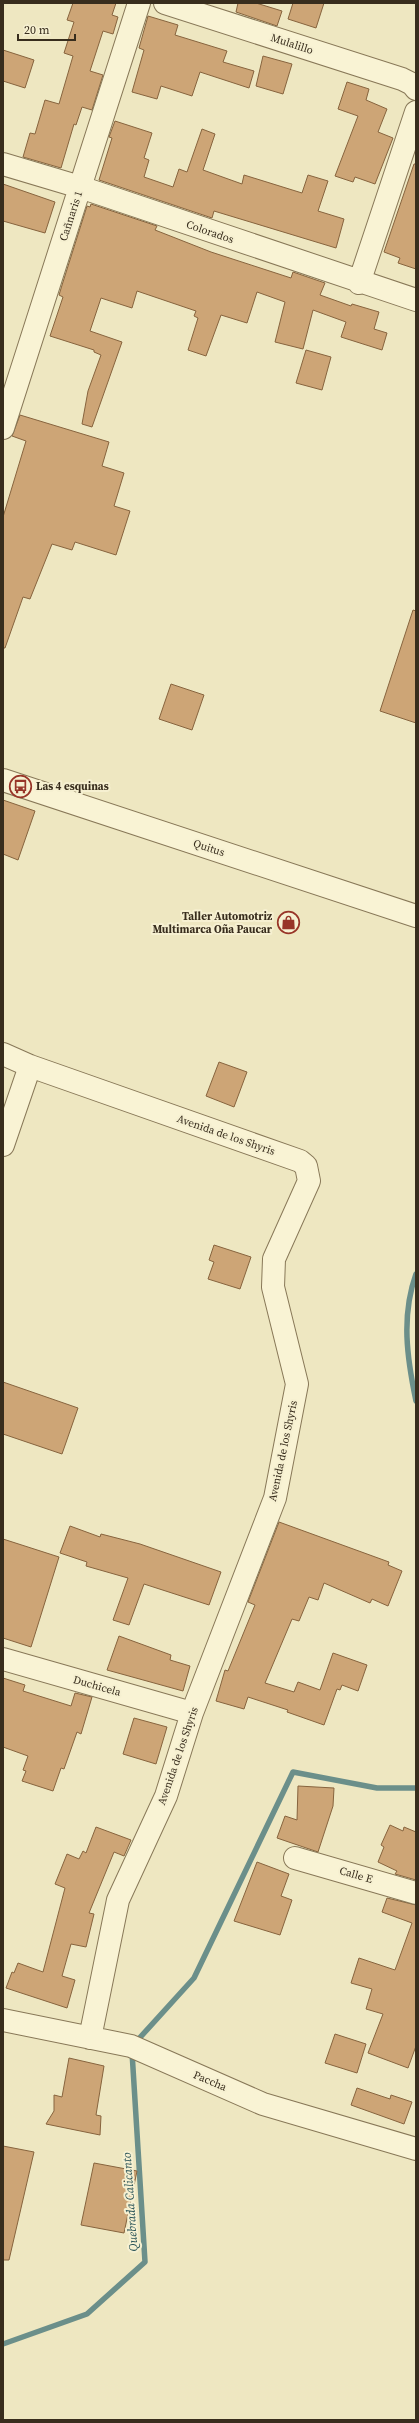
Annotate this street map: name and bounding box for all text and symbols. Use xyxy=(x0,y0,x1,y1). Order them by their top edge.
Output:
scale bar xyxy=(18,16,75,42)
text: 20 m xyxy=(24,22,50,38)
street label: Mulalillo xyxy=(269,30,315,58)
street label: Cañnaris 1 xyxy=(56,189,86,243)
street label: Colorados xyxy=(184,217,236,247)
bus stop icon: Las 4 esquinas xyxy=(8,773,34,799)
place label: Las 4 esquinas xyxy=(36,779,109,794)
street label: Quitus xyxy=(191,836,227,860)
place label: Taller Automotriz Multimarca Oña Paucar xyxy=(152,909,273,937)
shop icon: Taller Automotriz Multimarca Oña Paucar xyxy=(275,909,301,935)
street label: Avenida de los Shyris xyxy=(175,1111,277,1159)
street label: Avenida de los Shyris xyxy=(265,1399,301,1503)
street label: Duchicela xyxy=(71,1672,123,1700)
street label: Avenida de los Shyris xyxy=(154,1705,202,1807)
street label: Calle E xyxy=(338,1863,375,1887)
street label: Paccha xyxy=(191,2067,229,2095)
water label: Quebrada Calicanto xyxy=(119,2152,141,2252)

